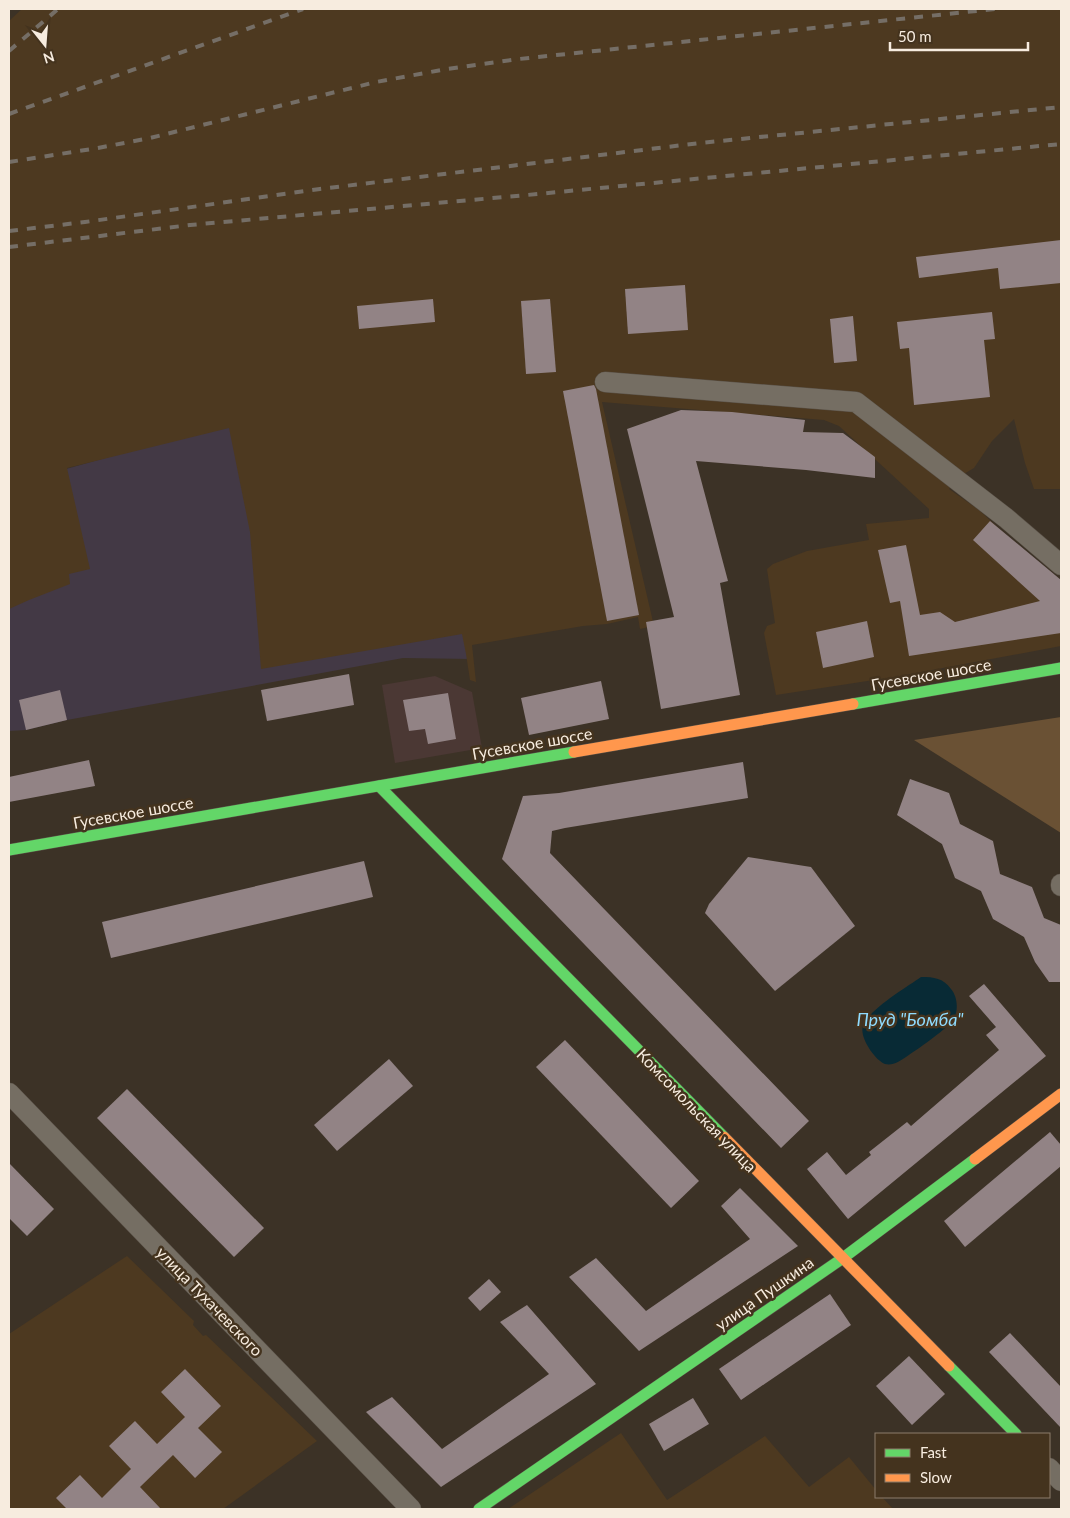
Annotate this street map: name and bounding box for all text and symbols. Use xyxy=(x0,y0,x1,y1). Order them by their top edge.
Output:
north arrow xyxy=(20,20,70,70)
scale bar xyxy=(890,20,1028,52)
text: 50 m xyxy=(898,27,932,45)
text: N xyxy=(41,48,57,68)
street label: Гусевское шоссе xyxy=(869,654,993,694)
street label: Гусевское шоссе xyxy=(470,723,594,763)
street label: Гусевское шоссе xyxy=(71,792,195,832)
water label: Пруд "Бомба" xyxy=(856,1008,964,1030)
street label: Комсомольская улица xyxy=(633,1045,761,1175)
street label: улица Тухачевского xyxy=(153,1242,267,1360)
street label: улица Пушкина xyxy=(711,1252,817,1334)
legend xyxy=(875,1433,1050,1498)
text: Fast xyxy=(920,1443,947,1461)
text: Slow xyxy=(920,1468,952,1486)

